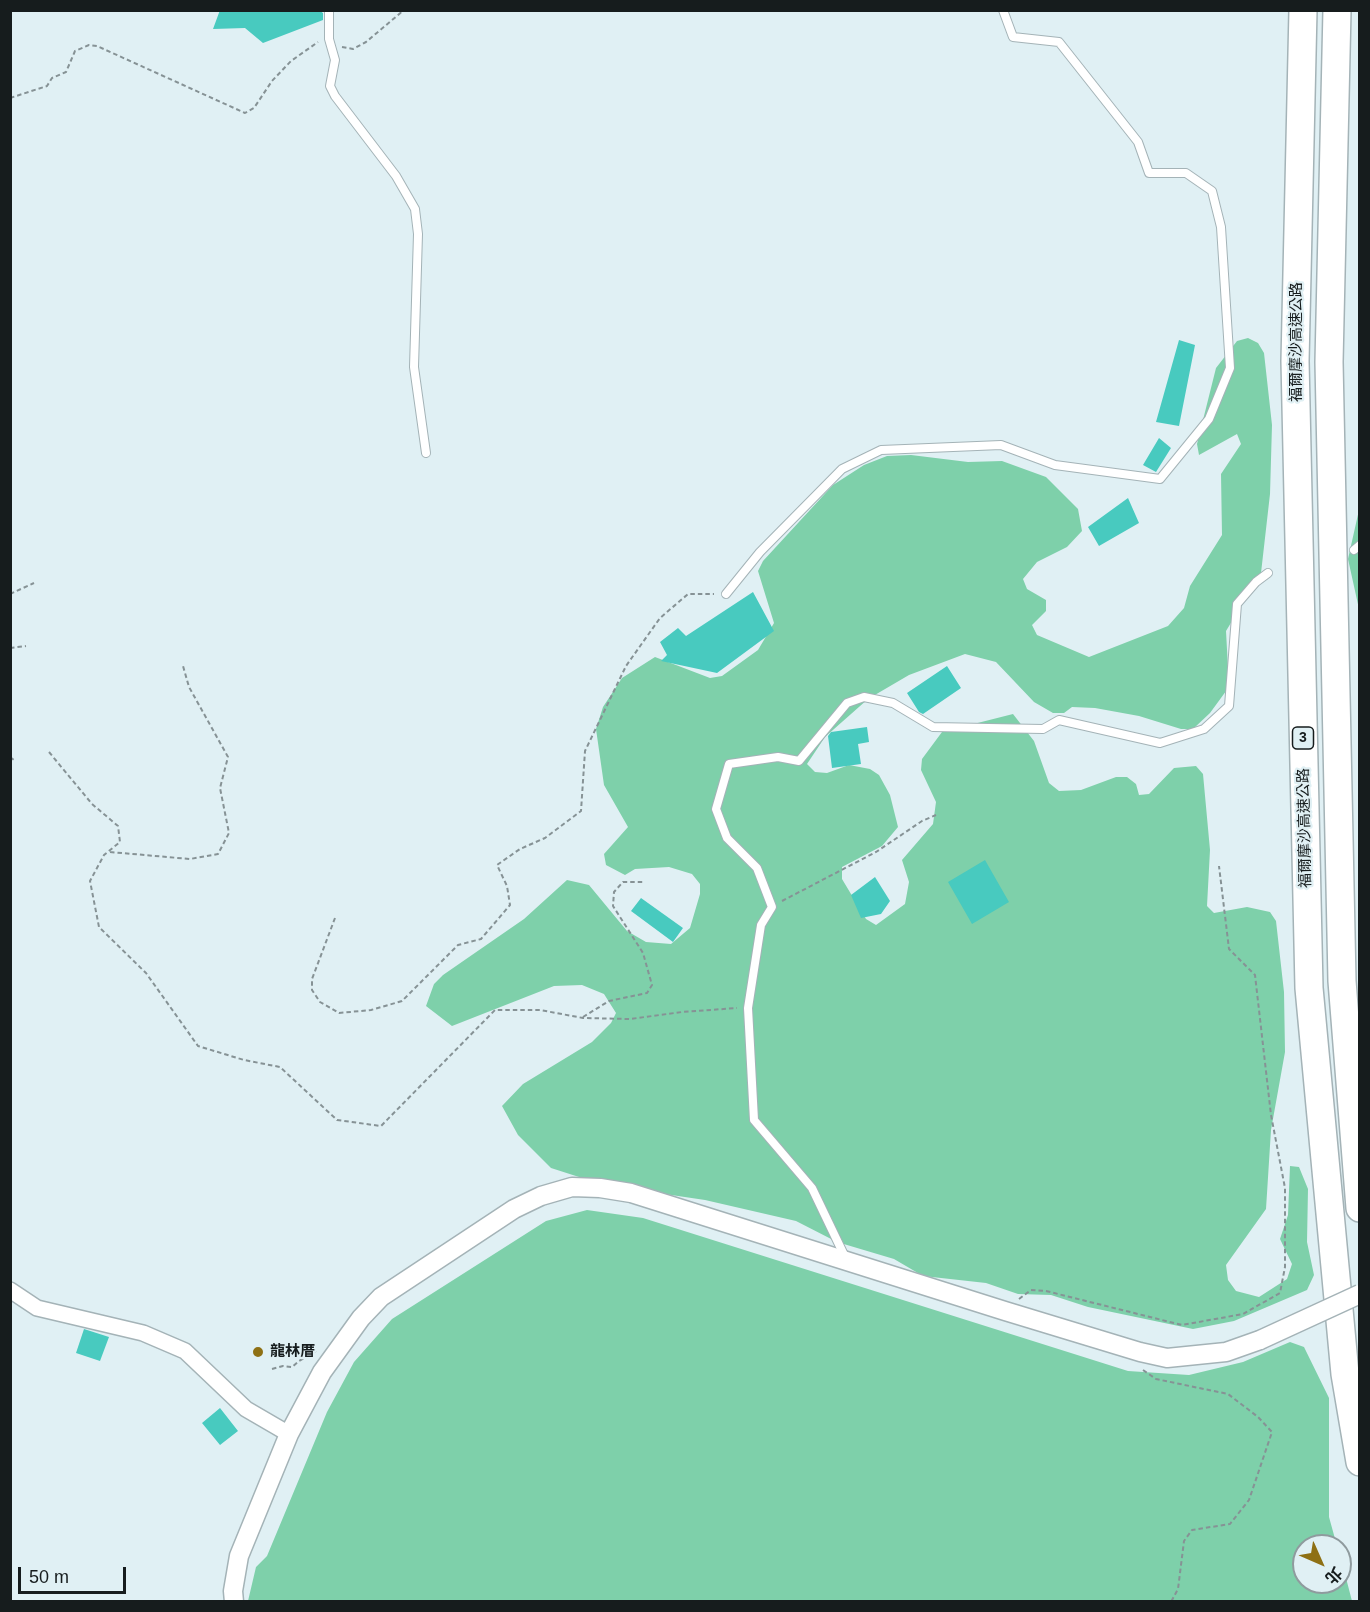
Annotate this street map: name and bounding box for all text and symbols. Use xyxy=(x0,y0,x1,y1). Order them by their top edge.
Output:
street label: 福爾摩沙高速公路 xyxy=(1288,282,1306,402)
road number: 3 xyxy=(1292,727,1314,749)
street label: 福爾摩沙高速公路 xyxy=(1295,768,1315,888)
place label: 龍林厝 xyxy=(270,1343,315,1361)
marker: 龍林厝 xyxy=(251,1345,265,1359)
north arrow xyxy=(1292,1534,1352,1594)
scale bar xyxy=(21,1555,129,1593)
text: 北 xyxy=(1322,1564,1345,1587)
text: 50 m xyxy=(29,1567,69,1587)

